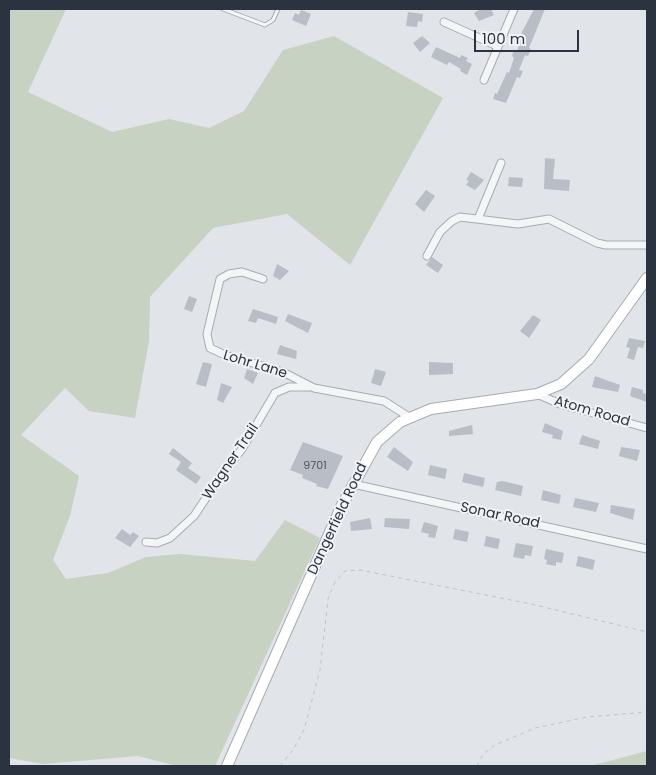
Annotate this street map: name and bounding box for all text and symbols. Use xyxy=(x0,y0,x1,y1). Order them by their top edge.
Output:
scale bar xyxy=(476,20,581,52)
text: 100 m xyxy=(482,28,525,49)
street label: Lohr Lane xyxy=(221,347,289,383)
street label: Atom Road xyxy=(552,393,632,431)
street label: Wagner Trail xyxy=(199,421,263,503)
house number: 9701 xyxy=(303,459,327,473)
street label: Dangerfield Road xyxy=(305,460,371,578)
street label: Sonar Road xyxy=(459,499,541,533)

